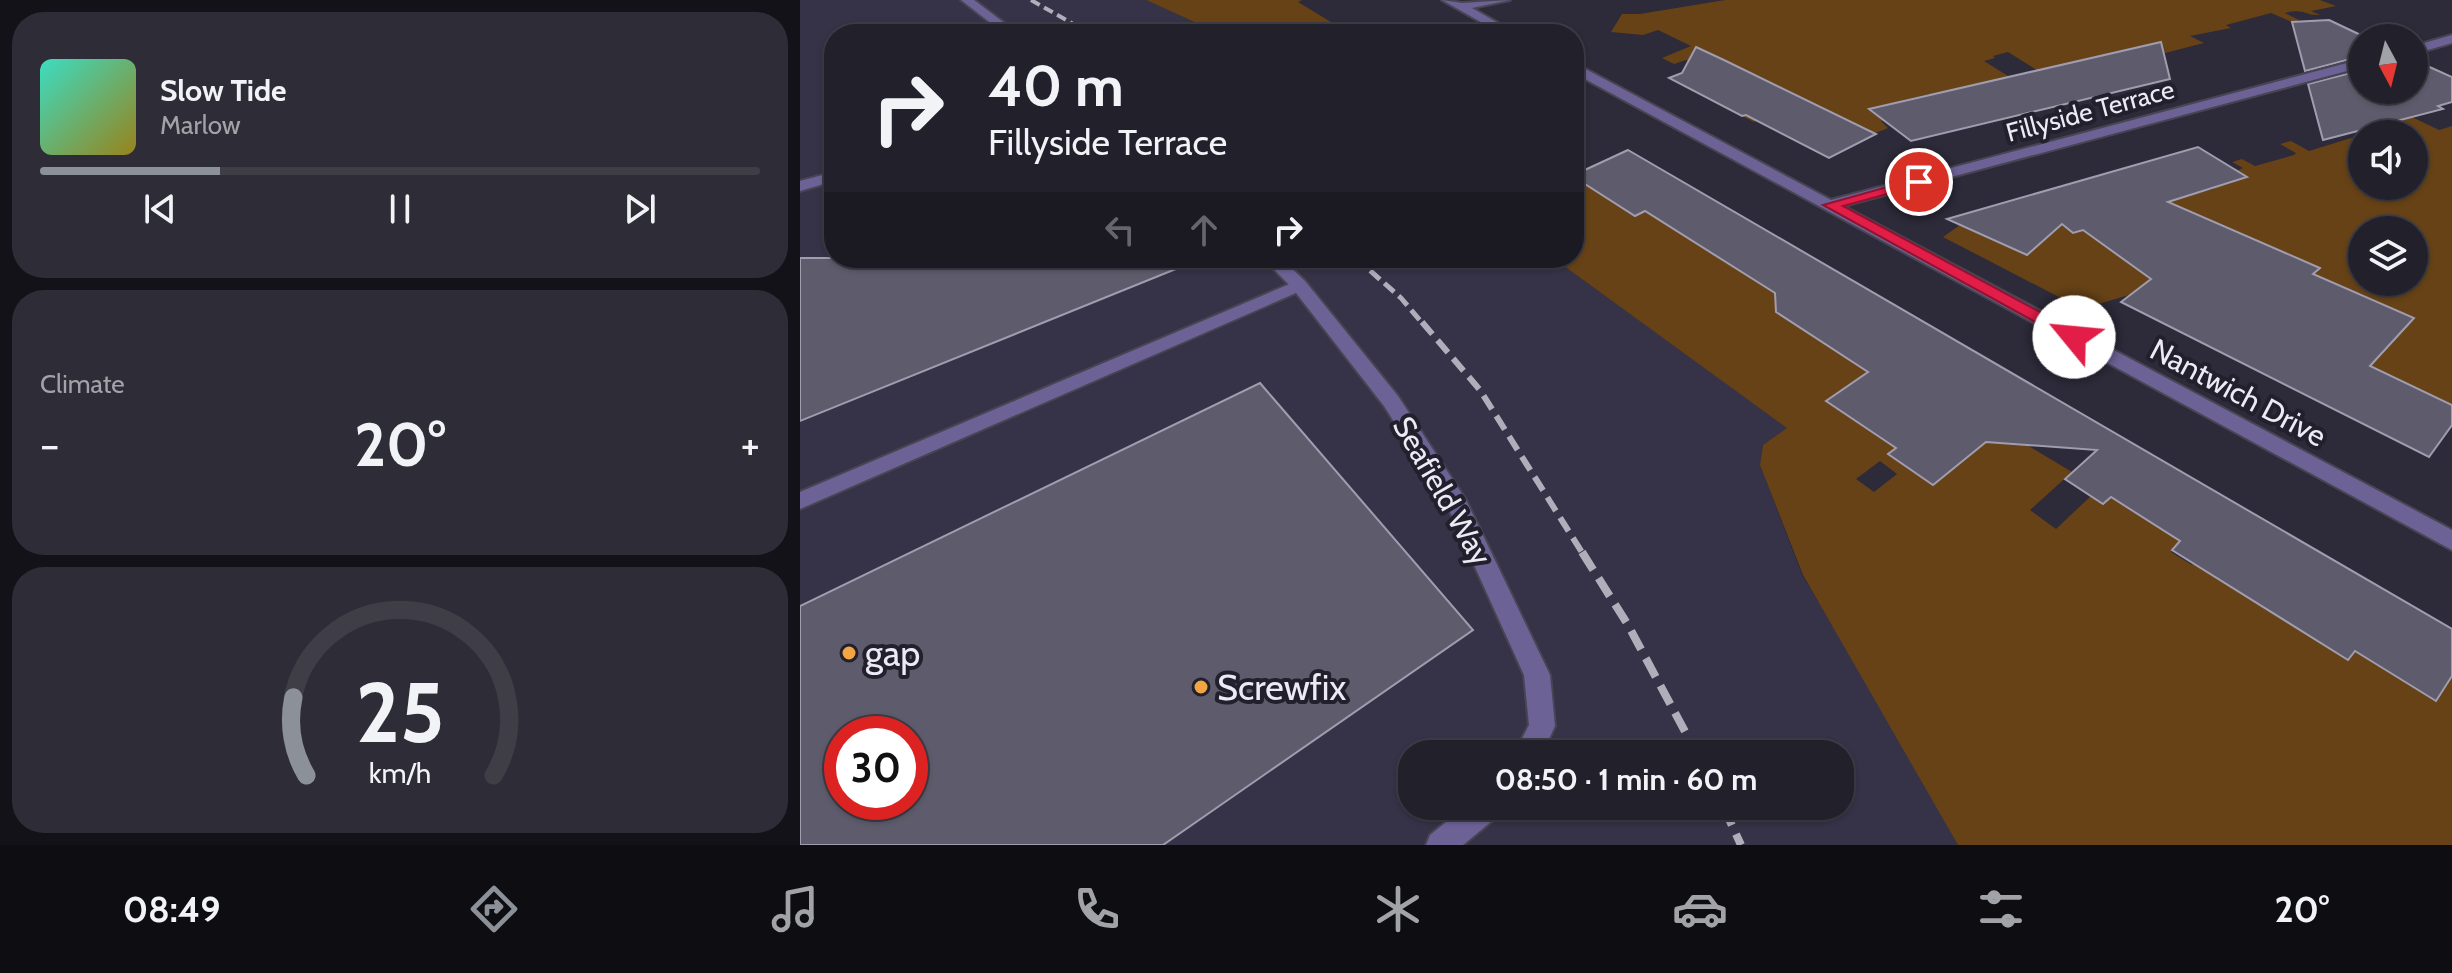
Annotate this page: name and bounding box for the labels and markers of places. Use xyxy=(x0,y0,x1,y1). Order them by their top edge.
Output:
pin xyxy=(1885,148,1953,216)
place label: gap xyxy=(865,631,920,675)
marker: gap xyxy=(840,644,858,662)
place label: Screwfix xyxy=(1217,665,1346,709)
marker: Screwfix xyxy=(1192,678,1210,696)

